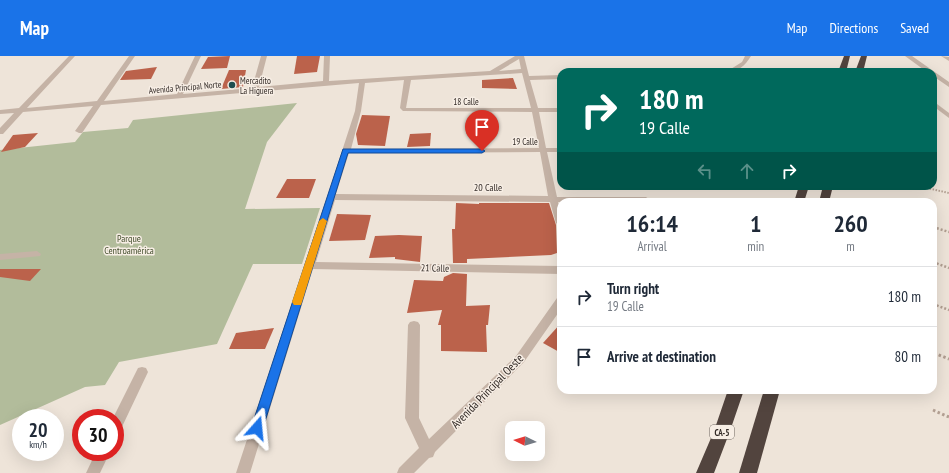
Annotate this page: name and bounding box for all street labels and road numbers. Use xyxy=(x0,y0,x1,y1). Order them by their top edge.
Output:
street label: Avenida Principal Norte xyxy=(148,78,222,96)
street label: 18 Calle xyxy=(453,96,479,107)
street label: 19 Calle xyxy=(512,136,538,147)
street label: 20 Calle xyxy=(474,181,502,194)
street label: 21 Calle xyxy=(421,261,449,275)
street label: Avenida Principal Oeste xyxy=(448,351,526,431)
road number: CA-5 xyxy=(710,425,734,439)

